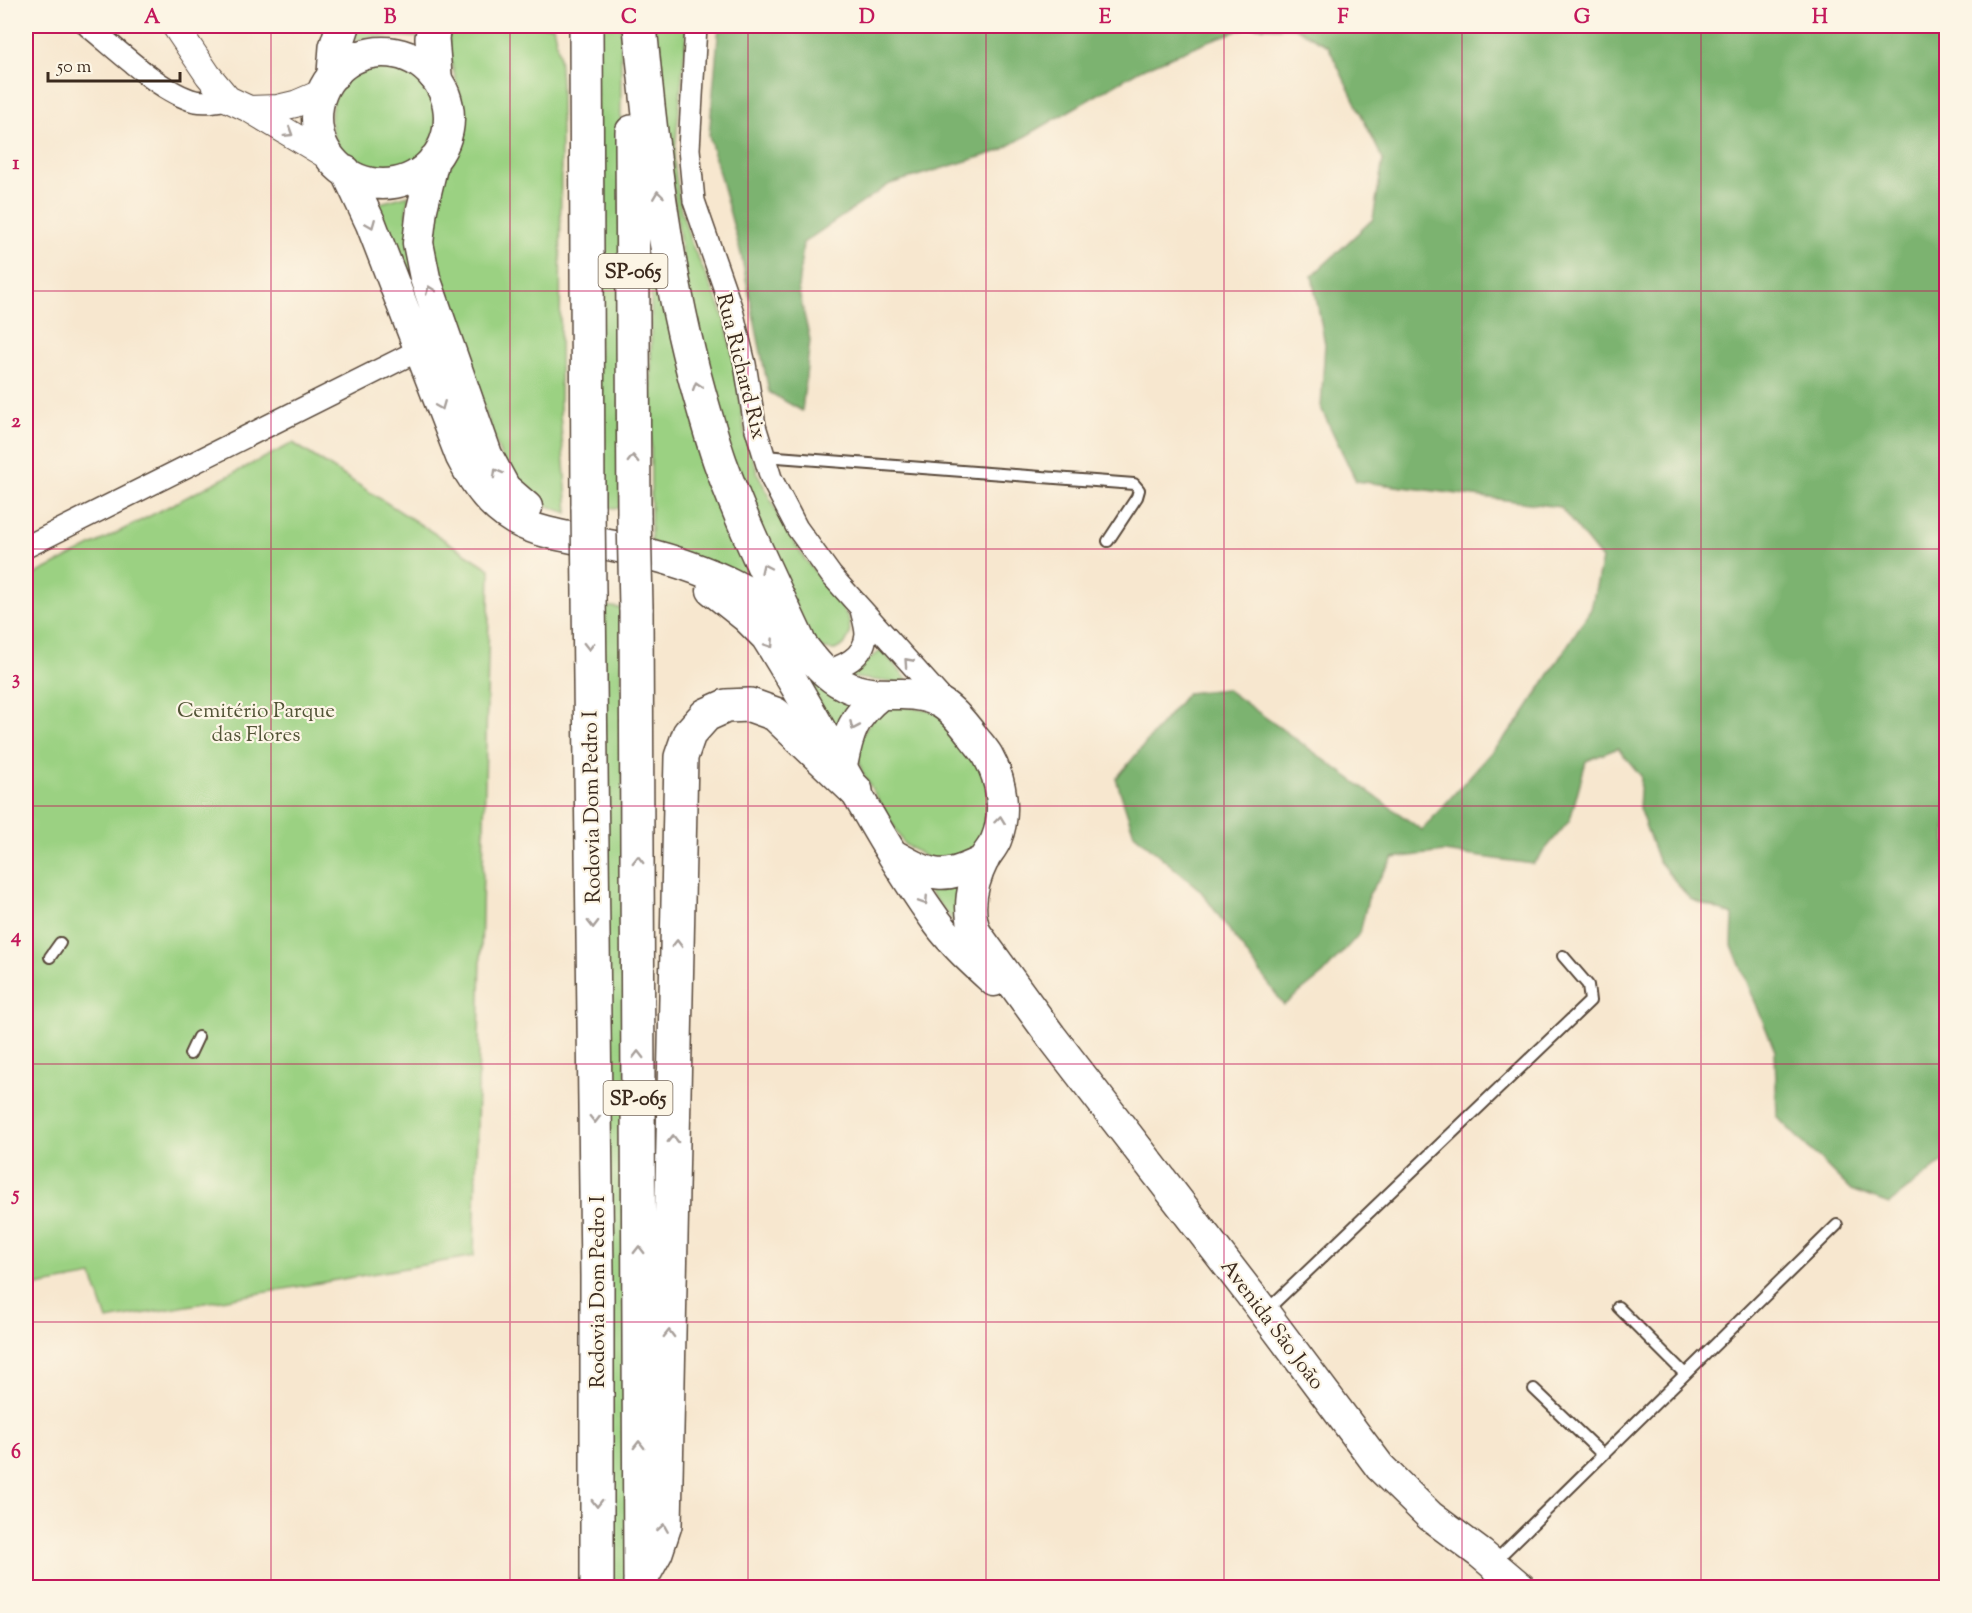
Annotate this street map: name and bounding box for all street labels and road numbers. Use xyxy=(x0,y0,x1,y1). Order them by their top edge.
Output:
road number: SP-065 xyxy=(598,254,668,288)
street label: Rua Richard Rix xyxy=(707,290,773,443)
street label: Rodovia Dom Pedro I xyxy=(576,710,610,904)
road number: SP-065 xyxy=(604,1081,672,1115)
street label: Rodovia Dom Pedro I xyxy=(584,1196,614,1388)
street label: Avenida São João xyxy=(1212,1254,1331,1397)

